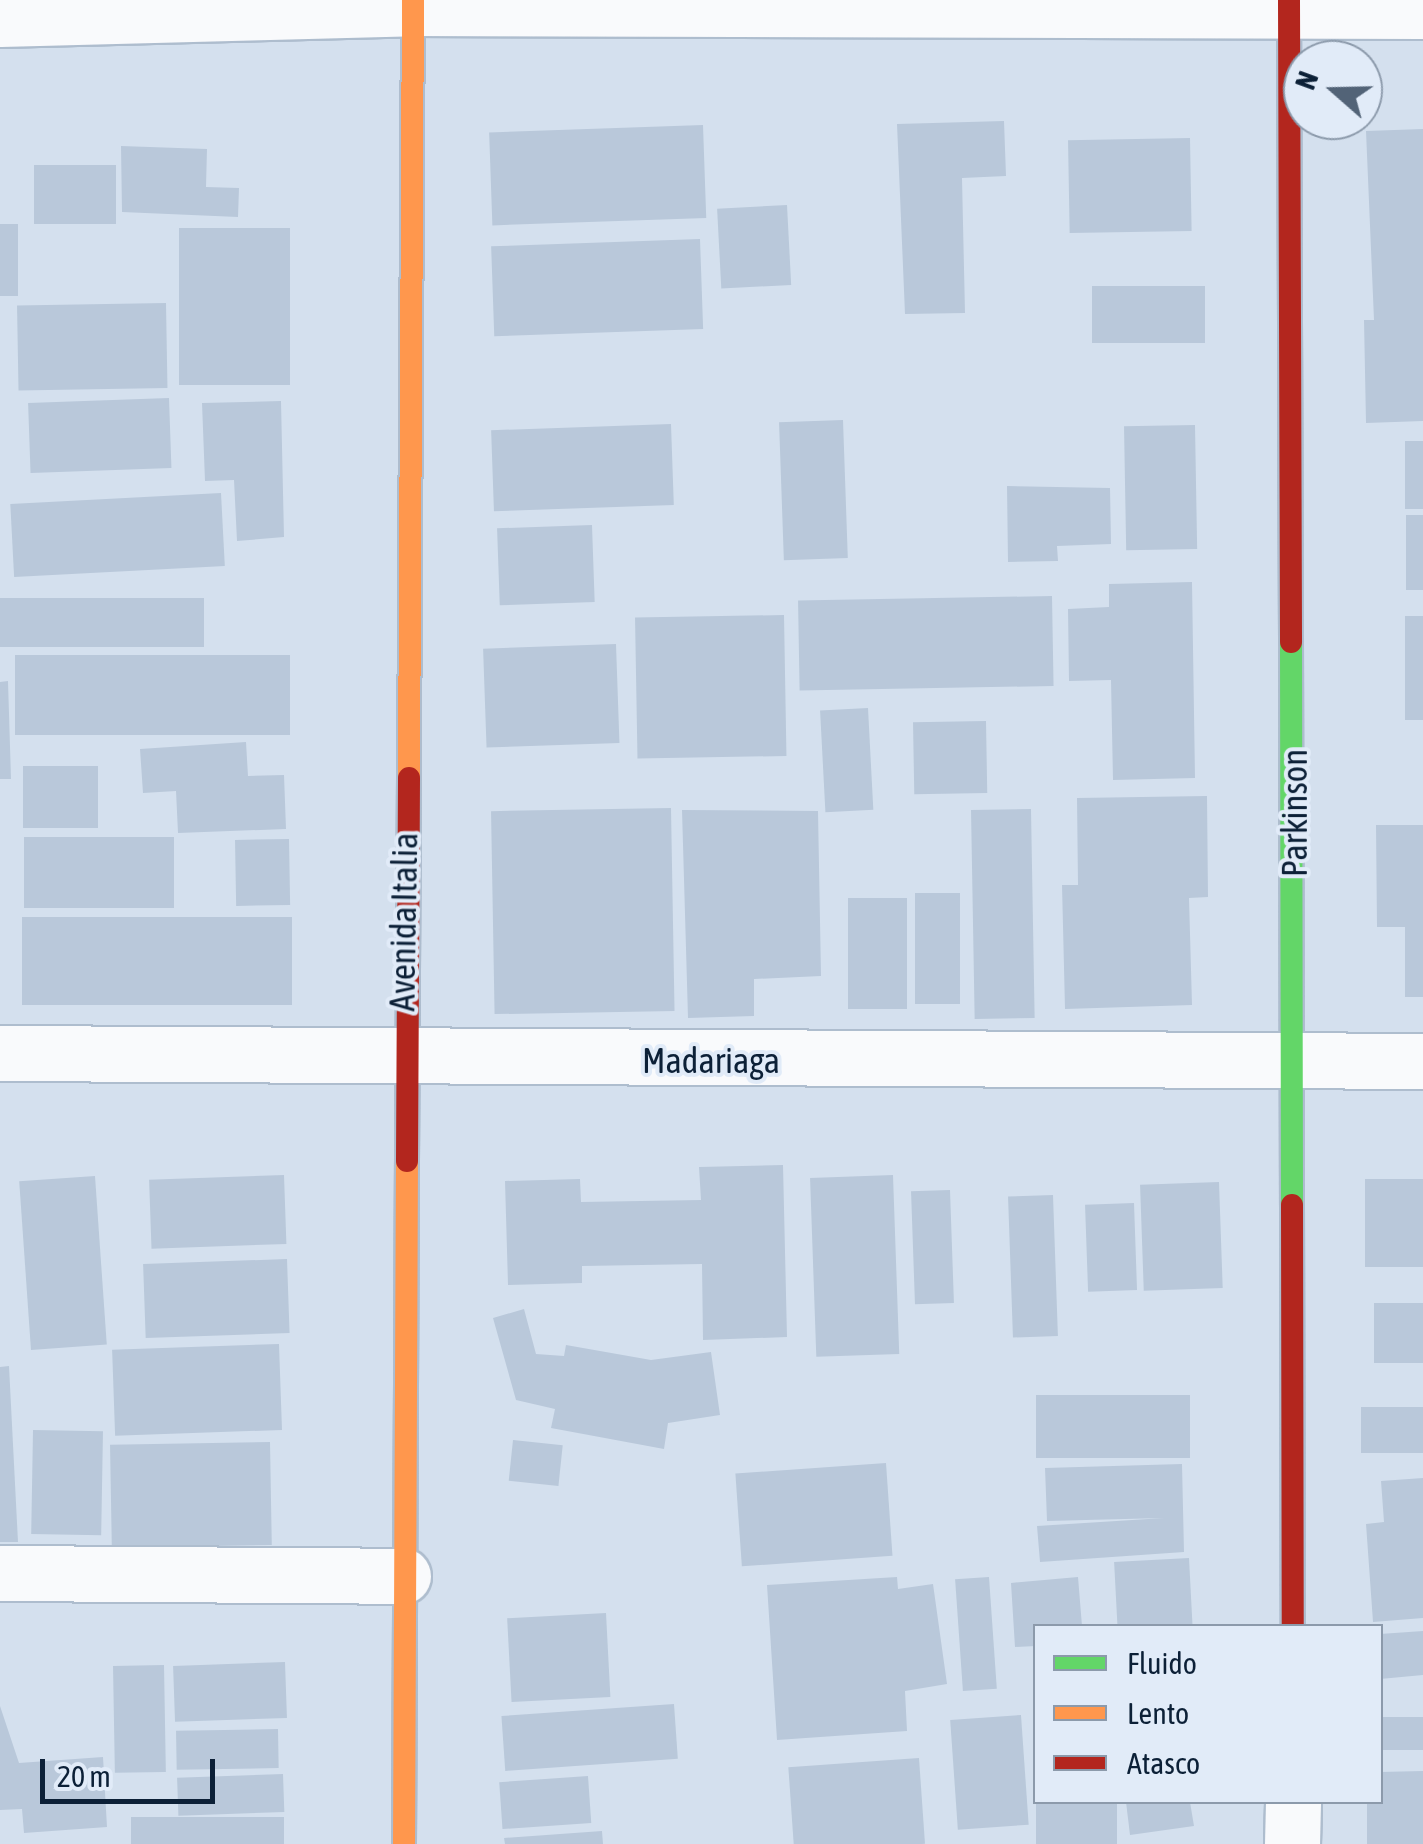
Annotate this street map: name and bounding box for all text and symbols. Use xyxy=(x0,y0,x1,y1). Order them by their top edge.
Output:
north arrow xyxy=(1283,40,1383,140)
text: N xyxy=(1289,67,1325,94)
street label: Parkinson xyxy=(1273,749,1315,877)
street label: Avenida Italia xyxy=(380,832,426,1012)
street label: Madariaga xyxy=(642,1039,780,1081)
legend xyxy=(1033,1624,1383,1804)
text: Fluido xyxy=(1127,1646,1197,1680)
text: Lento xyxy=(1127,1696,1189,1730)
scale bar xyxy=(45,1739,220,1801)
text: Atasco xyxy=(1127,1746,1200,1780)
text: 20 m xyxy=(57,1759,111,1793)

